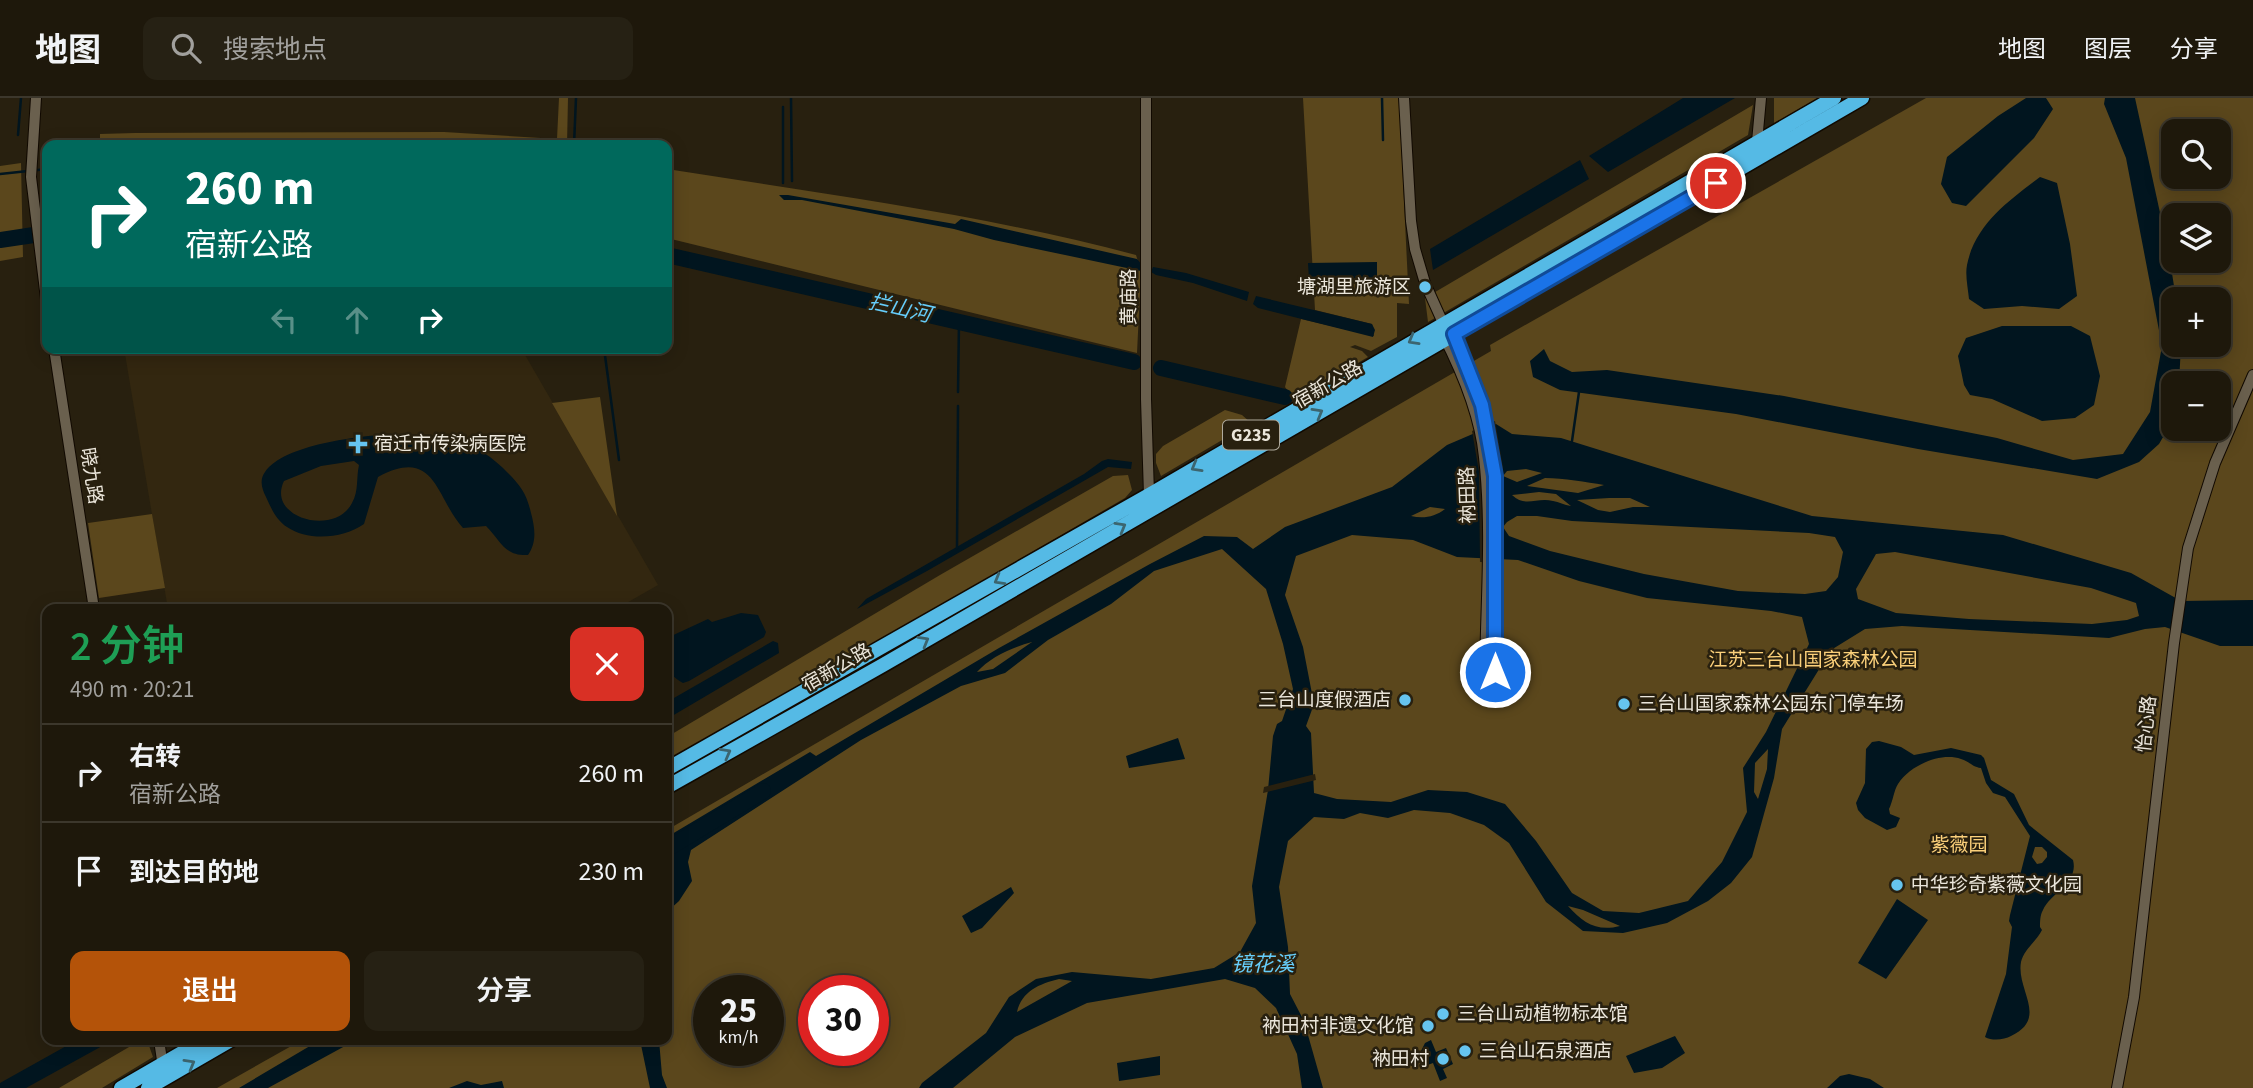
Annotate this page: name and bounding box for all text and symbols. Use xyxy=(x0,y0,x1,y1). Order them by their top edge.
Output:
search box xyxy=(143,17,633,80)
text: 地图 xyxy=(35,27,101,74)
icon: search xyxy=(167,29,205,67)
text: 搜索地点 xyxy=(223,31,327,68)
text: 地图 xyxy=(1998,32,2046,67)
text: 图层 xyxy=(2084,32,2132,67)
text: 分享 xyxy=(2170,32,2218,67)
map controls xyxy=(2161,119,2231,441)
button: search xyxy=(2161,119,2231,189)
pin xyxy=(1686,153,1746,213)
text: 260 m xyxy=(185,154,314,224)
icon: arrive xyxy=(1697,164,1735,202)
icon: right xyxy=(70,168,161,259)
button: layers xyxy=(2161,203,2231,273)
text: 宿新公路 xyxy=(185,223,313,269)
street label: 黄庙路 xyxy=(1116,268,1143,326)
place label: 塘湖里旅游区 xyxy=(1297,274,1411,301)
marker: 塘湖里旅游区 xyxy=(1417,279,1433,295)
water label: 拦山河 xyxy=(866,286,938,331)
button: + xyxy=(2161,287,2231,357)
icon: left xyxy=(265,301,303,339)
icon: ahead xyxy=(338,301,376,339)
icon: right xyxy=(411,301,449,339)
one-way arrow xyxy=(1408,332,1421,345)
street label: 宿新公路 xyxy=(1288,354,1368,416)
button: − xyxy=(2161,371,2231,441)
one-way arrow xyxy=(1310,408,1323,421)
road number: G235 xyxy=(1223,421,1279,450)
place label: 宿迁市传染病医院 xyxy=(374,431,526,458)
marker: 宿迁市传染病医院 xyxy=(348,434,368,454)
street label: 晓九路 xyxy=(73,446,109,506)
one-way arrow xyxy=(1191,459,1203,472)
street label: 衲田路 xyxy=(1454,466,1482,524)
one-way arrow xyxy=(1113,522,1126,535)
one-way arrow xyxy=(993,572,1006,585)
text: 2 分钟 xyxy=(70,617,184,677)
button: close xyxy=(570,627,644,701)
position arrow xyxy=(1458,635,1532,709)
one-way arrow xyxy=(917,636,929,649)
street label: 宿新公路 xyxy=(797,637,877,699)
park label: 江苏三台山国家森林公园 xyxy=(1708,647,1918,674)
text: 490 m · 20:21 xyxy=(70,673,194,706)
place label: 三台山度假酒店 xyxy=(1258,687,1391,714)
place label: 三台山国家森林公园东门停车场 xyxy=(1638,691,1904,718)
marker: 三台山度假酒店 xyxy=(1397,692,1413,708)
street label: 怡心路 xyxy=(2131,694,2163,754)
marker: 三台山国家森林公园东门停车场 xyxy=(1616,696,1632,712)
text: 右转 xyxy=(129,738,181,775)
one-way arrow xyxy=(719,748,732,761)
icon: right xyxy=(70,754,108,792)
text: 260 m xyxy=(578,755,644,792)
text: 宿新公路 xyxy=(129,778,221,811)
park label: 紫薇园 xyxy=(1930,832,1988,859)
icon: arrive xyxy=(70,852,108,890)
text: 230 m xyxy=(578,853,644,890)
text: 到达目的地 xyxy=(129,854,259,891)
place label: 中华珍奇紫薇文化园 xyxy=(1911,872,2082,899)
marker: 中华珍奇紫薇文化园 xyxy=(1889,877,1905,893)
water label: 镜花溪 xyxy=(1232,949,1296,979)
button: 退出 xyxy=(70,951,350,1031)
button: 分享 xyxy=(364,951,644,1031)
speed limit sign: 30 xyxy=(798,975,889,1066)
text: 25 xyxy=(720,986,757,1036)
place label: 三台山动植物标本馆 xyxy=(1457,1001,1628,1028)
marker: 三台山动植物标本馆 xyxy=(1435,1006,1451,1022)
place label: 衲田村非遗文化馆 xyxy=(1262,1013,1414,1040)
marker: 衲田村非遗文化馆 xyxy=(1420,1018,1436,1034)
text: km/h xyxy=(719,1025,758,1050)
place label: 三台山石泉酒店 xyxy=(1479,1038,1612,1065)
marker: 三台山石泉酒店 xyxy=(1457,1043,1473,1059)
place label: 衲田村 xyxy=(1372,1046,1429,1073)
marker: 衲田村 xyxy=(1435,1051,1451,1067)
one-way arrow xyxy=(182,1059,195,1072)

